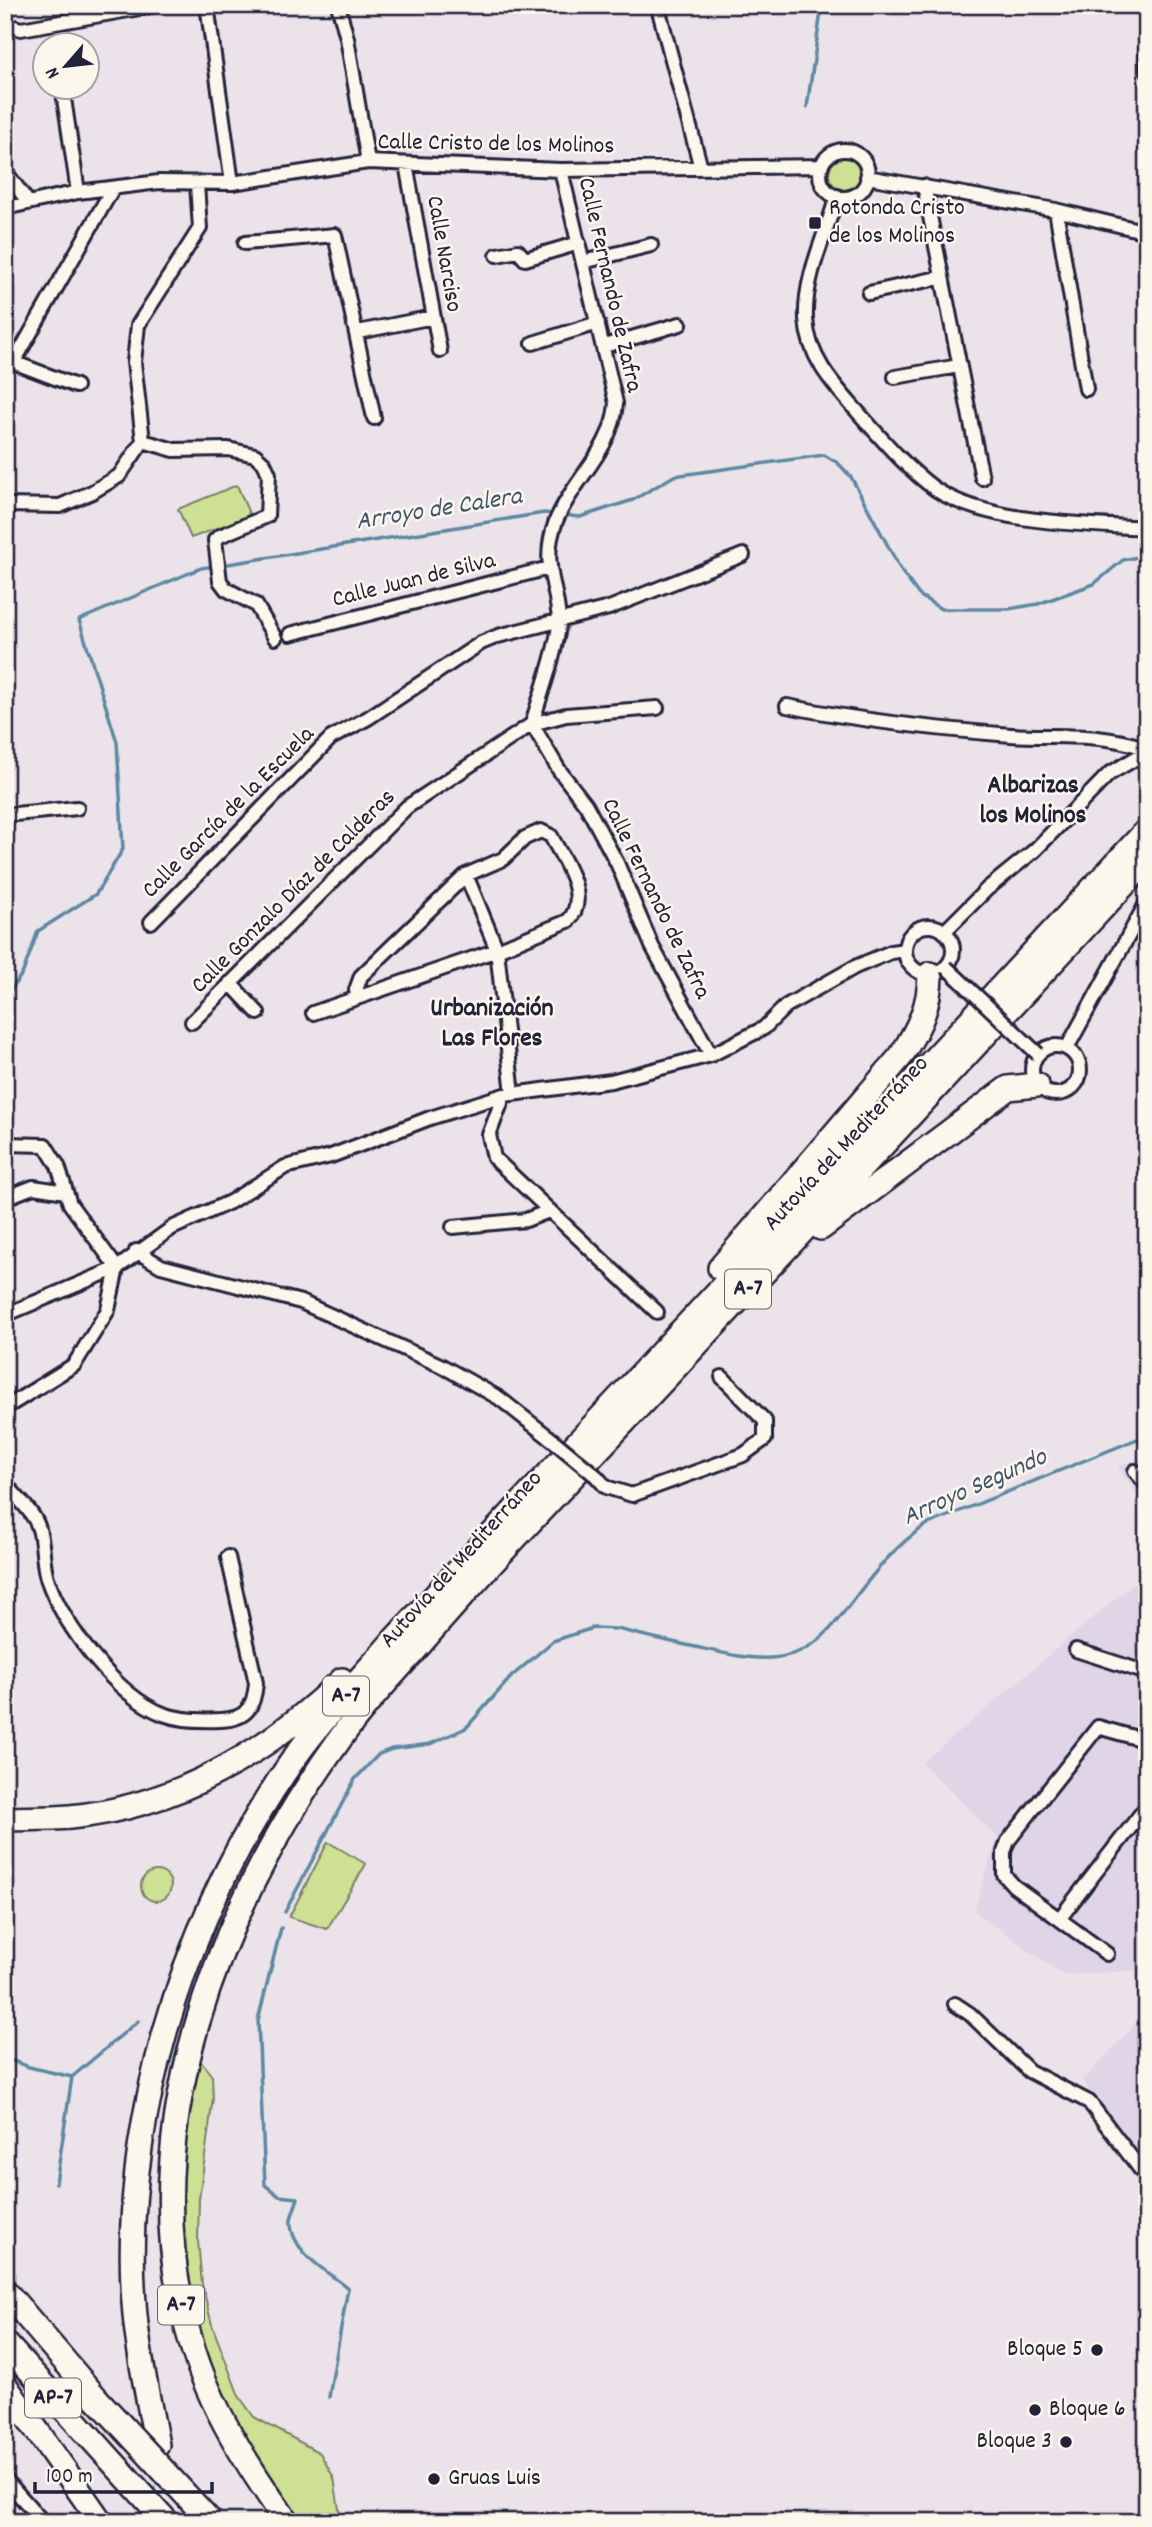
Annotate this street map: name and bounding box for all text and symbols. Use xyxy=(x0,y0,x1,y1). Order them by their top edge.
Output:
north arrow xyxy=(32,32,102,102)
text: N xyxy=(40,62,68,83)
street label: Calle Cristo de los Molinos xyxy=(377,126,615,164)
street label: Calle Fernando de Zafra xyxy=(568,174,650,396)
place label: Rotonda Cristo de los Molinos xyxy=(829,192,965,254)
street label: Calle Narciso xyxy=(416,193,470,315)
marker: Rotonda Cristo de los Molinos xyxy=(807,215,823,231)
water label: Arroyo de Calera xyxy=(354,478,526,541)
street label: Calle Juan de Silva xyxy=(329,544,500,618)
street label: Calle García de la Escuela xyxy=(135,718,324,907)
district label: Albarizas los Molinos xyxy=(980,768,1087,835)
street label: Calle Gonzalo Díaz de Calderas xyxy=(184,782,404,1002)
street label: Calle Fernando de Zafra xyxy=(592,793,719,1006)
district label: Urbanización Las Flores xyxy=(430,991,554,1058)
street label: Autovía del Mediterráneo xyxy=(756,1049,938,1239)
road number: A-7 xyxy=(725,1270,771,1308)
water label: Arroyo Segundo xyxy=(897,1439,1054,1536)
street label: Autovía del Mediterráneo xyxy=(373,1464,551,1656)
road number: A-7 xyxy=(323,1676,369,1716)
road number: A-7 xyxy=(158,2286,204,2324)
place label: Bloque 5 xyxy=(1007,2333,1083,2367)
marker: Bloque 5 xyxy=(1089,2342,1105,2358)
road number: AP-7 xyxy=(25,2378,81,2418)
place label: Bloque 6 xyxy=(1049,2393,1126,2427)
marker: Bloque 6 xyxy=(1027,2402,1043,2418)
place label: Bloque 3 xyxy=(976,2425,1052,2459)
marker: Bloque 3 xyxy=(1058,2434,1074,2450)
scale bar xyxy=(35,2450,212,2494)
place label: Gruas Luis xyxy=(448,2462,541,2496)
text: 100 m xyxy=(46,2463,93,2493)
marker: Gruas Luis xyxy=(426,2471,442,2487)

